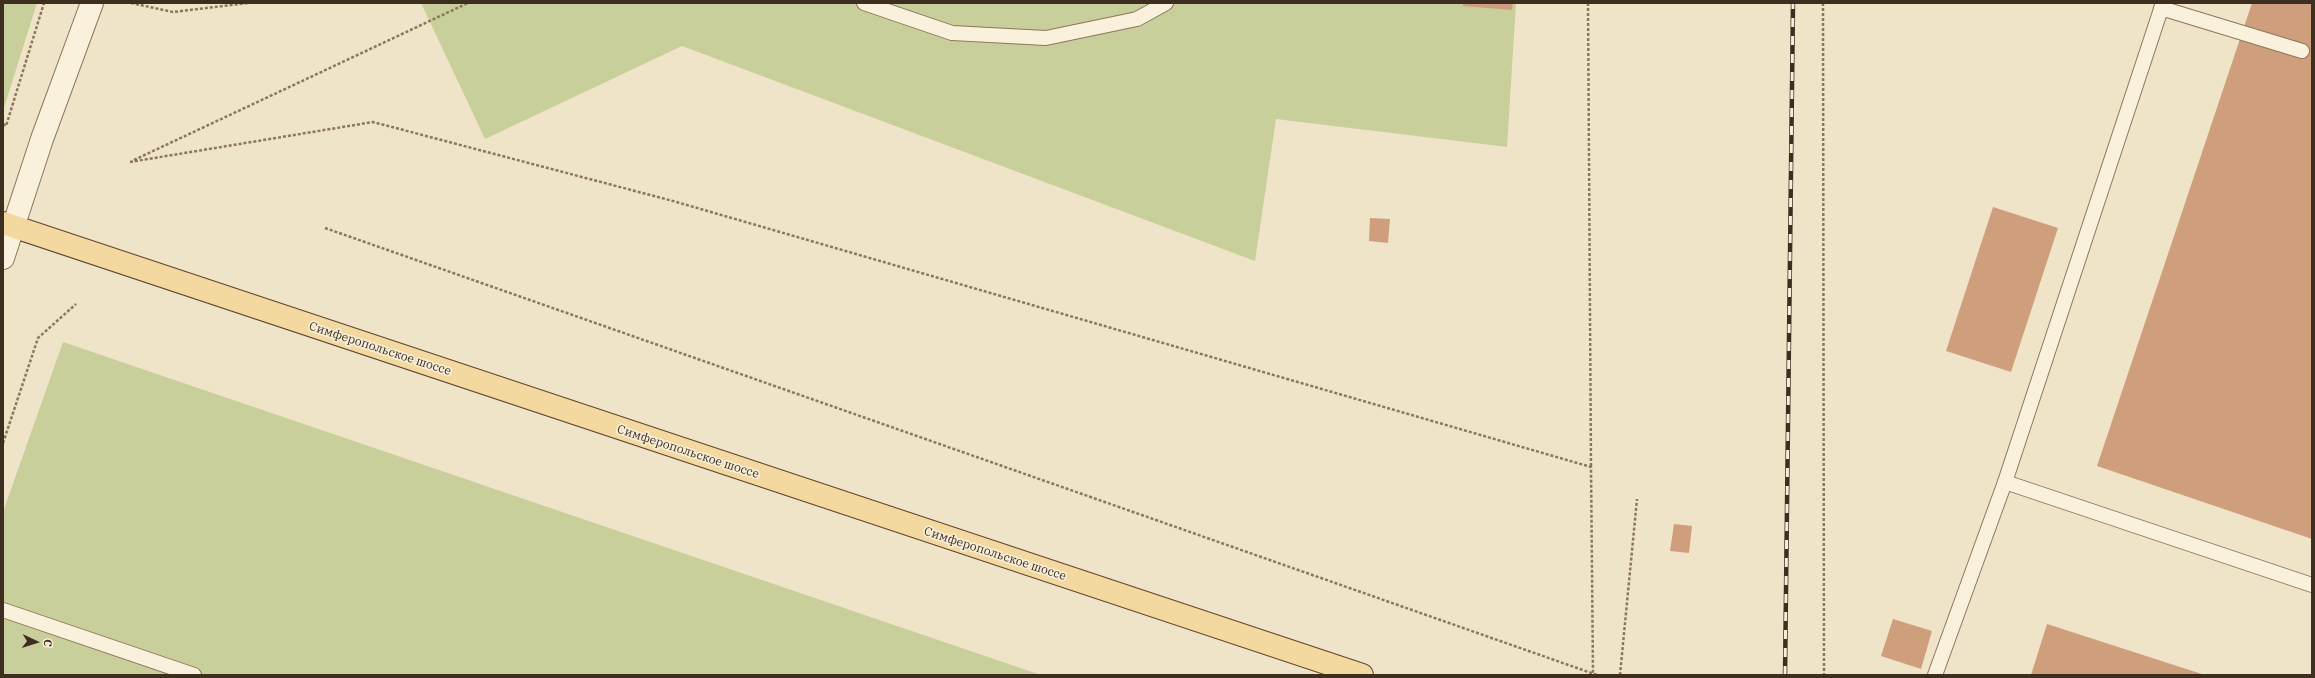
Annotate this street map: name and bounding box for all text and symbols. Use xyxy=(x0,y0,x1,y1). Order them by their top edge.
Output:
street label: Симферопольское шоссе xyxy=(307,319,453,379)
street label: Симферопольское шоссе xyxy=(615,422,761,482)
street label: Симферопольское шоссе xyxy=(922,524,1068,584)
north arrow xyxy=(16,622,56,662)
text: С xyxy=(41,639,55,647)

